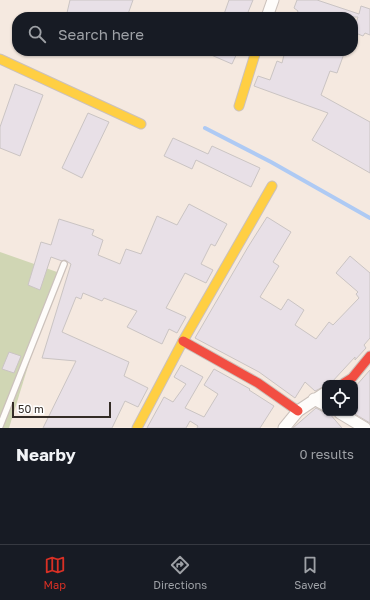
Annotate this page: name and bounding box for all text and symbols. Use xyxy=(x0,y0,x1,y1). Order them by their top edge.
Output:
search box xyxy=(12,12,358,56)
icon: search xyxy=(26,23,48,45)
text: Search here xyxy=(58,25,144,43)
map controls xyxy=(322,380,358,416)
button: locate xyxy=(322,380,358,416)
scale bar xyxy=(12,400,111,419)
text: 50 m xyxy=(18,402,44,415)
text: Nearby xyxy=(16,444,76,465)
text: 0 results xyxy=(299,446,354,462)
tab: Map xyxy=(44,554,66,591)
tab: Directions xyxy=(153,554,207,591)
tab: Saved xyxy=(294,554,326,591)

